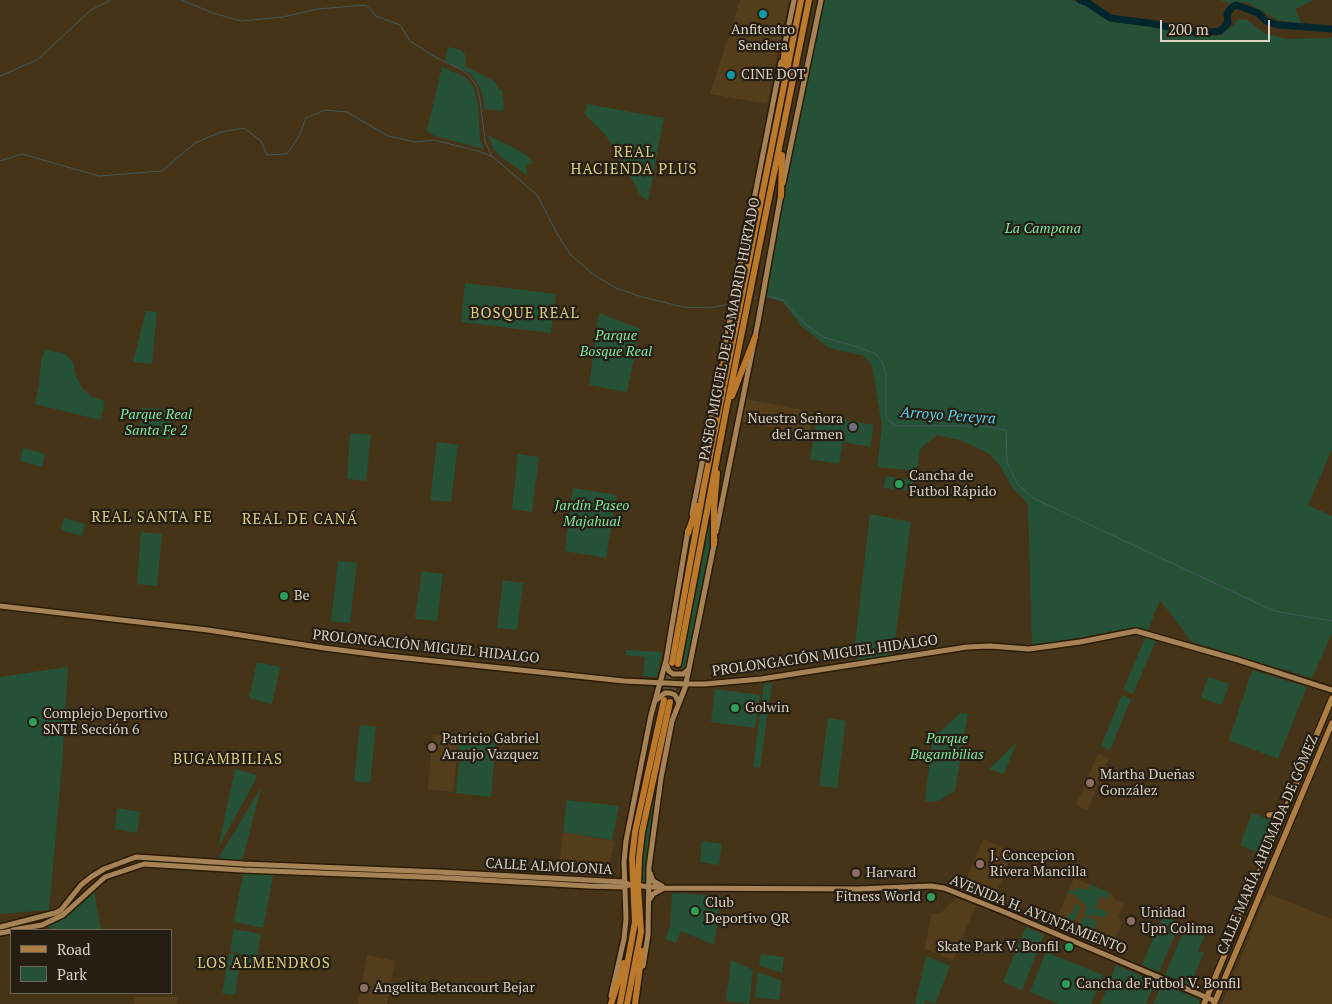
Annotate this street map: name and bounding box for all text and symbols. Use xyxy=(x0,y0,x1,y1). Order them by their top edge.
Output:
marker: Anfiteatro Sendera xyxy=(757,8,769,20)
scale bar xyxy=(1162,10,1272,42)
text: 200 m xyxy=(1168,19,1209,39)
place label: Anfiteatro Sendera xyxy=(731,22,795,54)
place label: CINE DOT xyxy=(741,67,805,83)
marker: CINE DOT xyxy=(725,69,737,81)
district label: REAL HACIENDA PLUS xyxy=(569,144,699,179)
street label: PASEO MIGUEL DE LA MADRID HURTADO xyxy=(696,196,764,462)
park label: La Campana xyxy=(1005,221,1081,237)
district label: BOSQUE REAL xyxy=(469,305,581,323)
park label: Parque Bosque Real xyxy=(580,328,652,361)
water label: Arroyo Pereyra xyxy=(900,404,996,428)
park label: Parque Real Santa Fe 2 xyxy=(120,407,192,440)
place label: Nuestra Señora del Carmen xyxy=(748,411,843,444)
marker: Nuestra Señora del Carmen xyxy=(847,421,859,433)
place label: Cancha de Futbol Rápido xyxy=(909,468,996,501)
marker: Cancha de Futbol Rápido xyxy=(893,478,905,490)
park label: Jardín Paseo Majahual xyxy=(555,498,629,530)
district label: REAL SANTA FE xyxy=(90,509,214,527)
district label: REAL DE CANÁ xyxy=(240,511,360,529)
place label: Be xyxy=(294,588,310,604)
marker: Be xyxy=(278,590,290,602)
street label: PROLONGACIÓN MIGUEL HIDALGO xyxy=(312,627,540,667)
street label: PROLONGACIÓN MIGUEL HIDALGO xyxy=(711,632,939,680)
place label: Golwin xyxy=(745,700,789,716)
marker: Golwin xyxy=(729,702,741,714)
place label: Complejo Deportivo SNTE Sección 6 xyxy=(43,706,168,739)
marker: Complejo Deportivo SNTE Sección 6 xyxy=(27,716,39,728)
place label: Patricio Gabriel Araujo Vazquez xyxy=(442,731,539,764)
park label: Parque Bugambilias xyxy=(910,731,984,764)
street label: CALLE MARÍA AHUMADA DE GÓMEZ xyxy=(1214,733,1322,957)
marker: Patricio Gabriel Araujo Vazquez xyxy=(426,741,438,753)
district label: BUGAMBILIAS xyxy=(172,751,284,769)
place label: Martha Dueñas González xyxy=(1100,767,1195,800)
marker: Martha Dueñas González xyxy=(1084,777,1096,789)
place label: J. Concepcion Rivera Mancilla xyxy=(990,848,1087,880)
street label: CALLE ALMOLONIA xyxy=(485,855,613,879)
marker: J. Concepcion Rivera Mancilla xyxy=(974,858,986,870)
place label: Harvard xyxy=(866,865,916,881)
marker: Harvard xyxy=(850,867,862,879)
street label: AVENIDA H. AYUNTAMIENTO xyxy=(947,872,1129,958)
place label: Fitness World xyxy=(836,889,921,905)
marker: Fitness World xyxy=(925,891,937,903)
place label: Club Deportivo QR xyxy=(705,895,790,928)
marker: Club Deportivo QR xyxy=(689,905,701,917)
place label: Unidad Upn Colima xyxy=(1141,905,1214,938)
marker: Unidad Upn Colima xyxy=(1125,915,1137,927)
legend xyxy=(10,929,172,994)
text: Road xyxy=(57,939,90,959)
place label: Skate Park V. Bonfil xyxy=(937,939,1059,955)
marker: Skate Park V. Bonfil xyxy=(1063,941,1075,953)
district label: LOS ALMENDROS xyxy=(196,955,332,973)
text: Park xyxy=(57,964,87,984)
place label: Cancha de Futbol V. Bonfil xyxy=(1076,976,1241,992)
marker: Cancha de Futbol V. Bonfil xyxy=(1060,978,1072,990)
place label: Angelita Betancourt Bejar xyxy=(374,980,535,996)
marker: Angelita Betancourt Bejar xyxy=(358,982,370,994)

